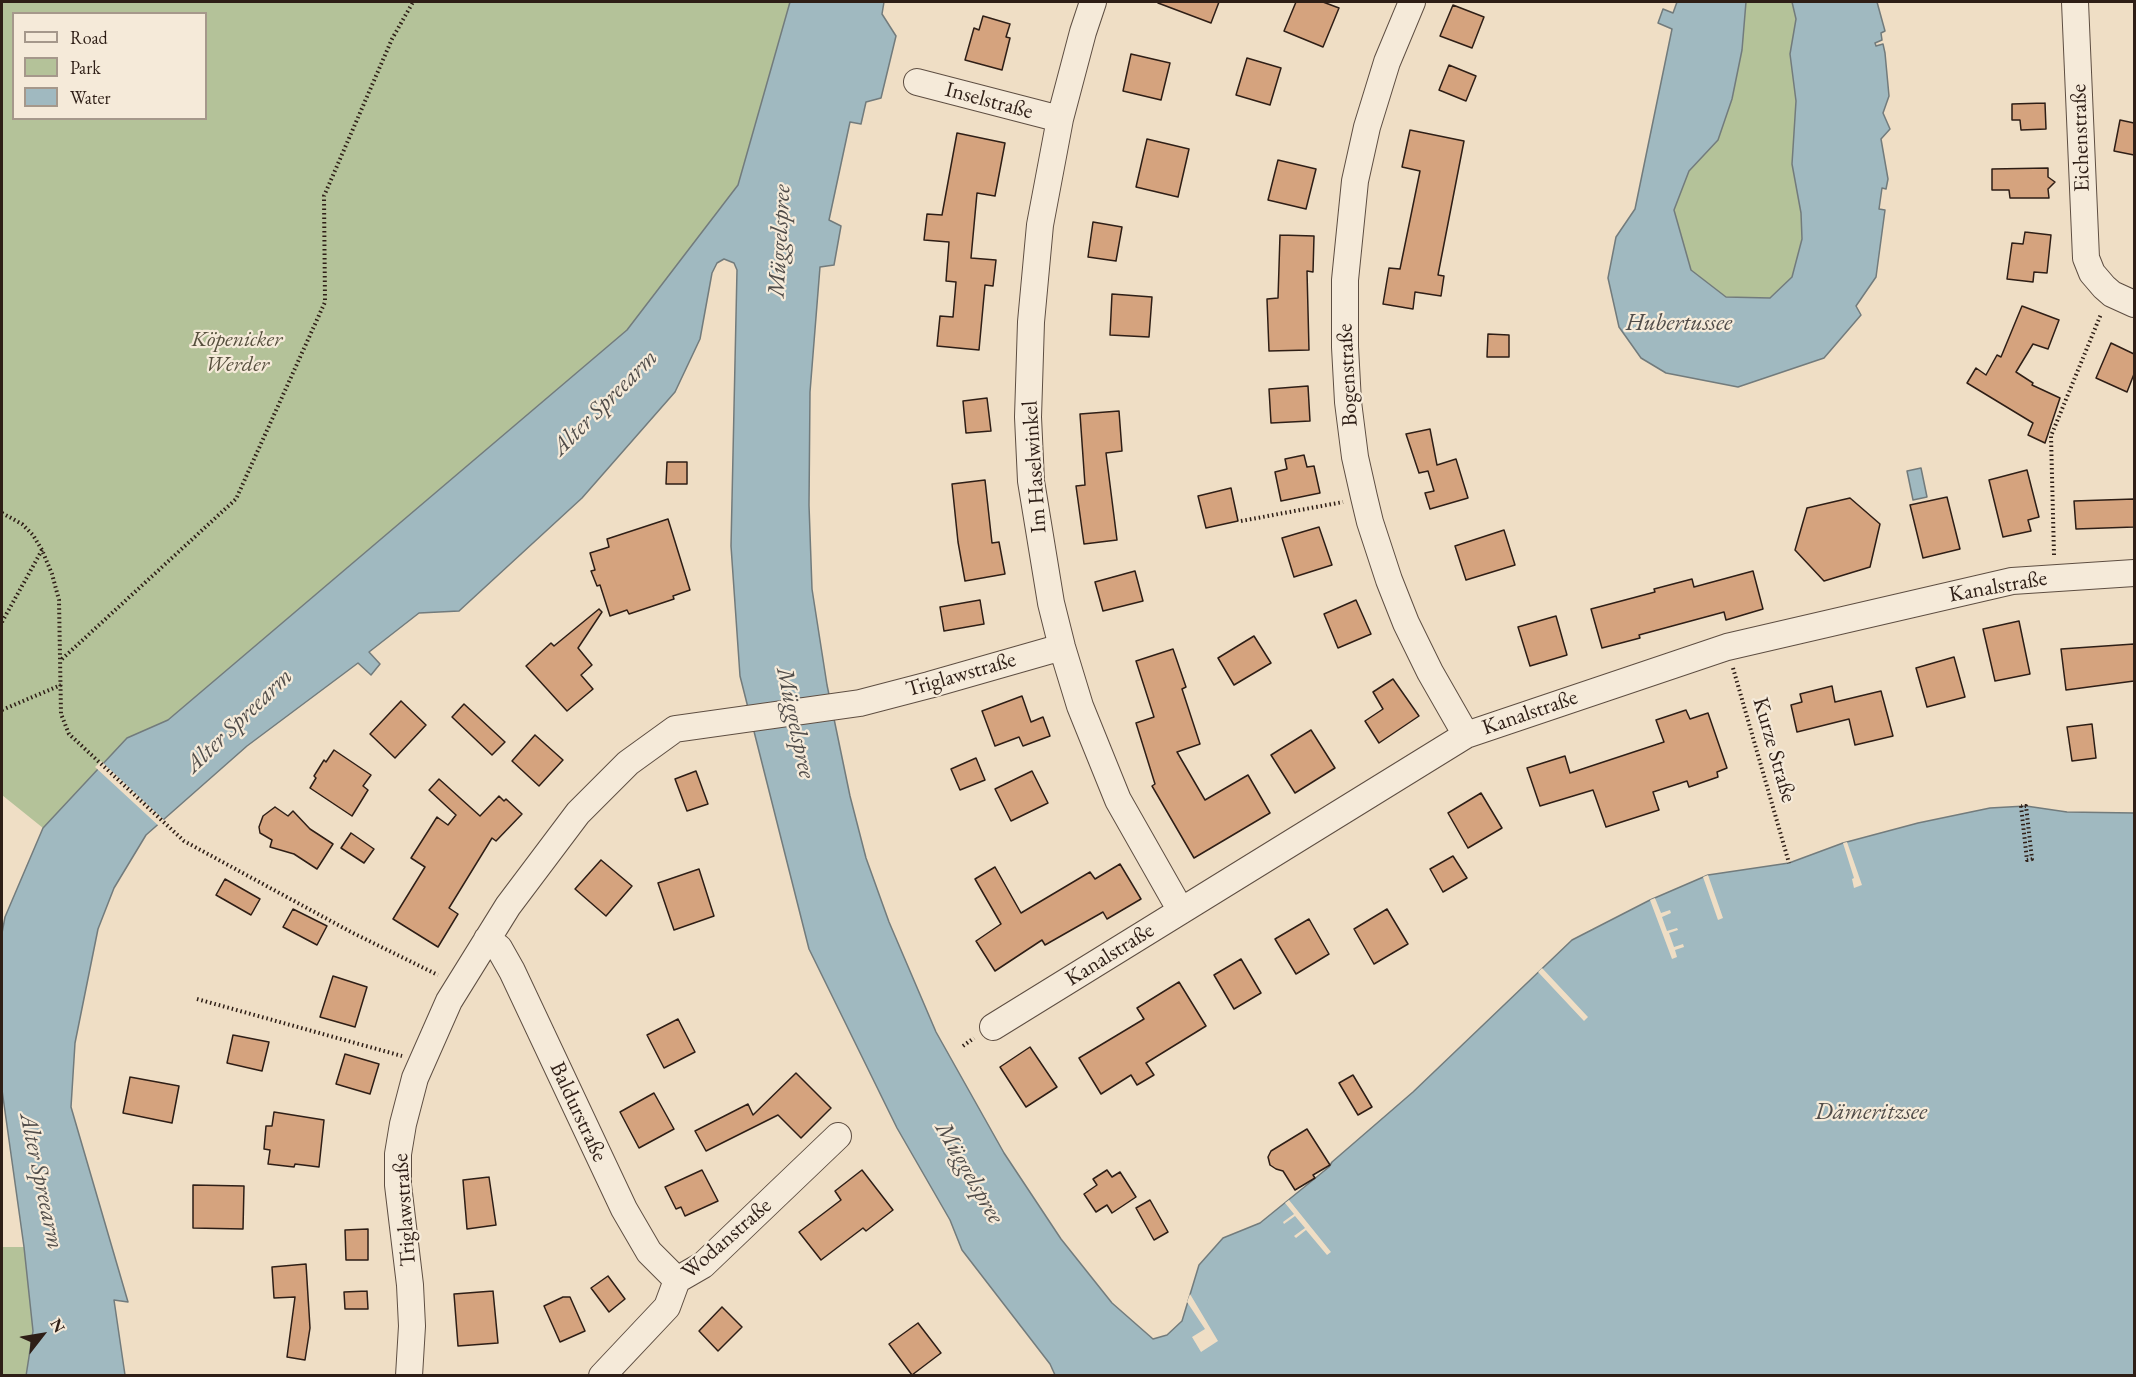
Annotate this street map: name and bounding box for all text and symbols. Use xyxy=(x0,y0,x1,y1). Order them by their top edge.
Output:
legend xyxy=(12,12,207,120)
text: Road xyxy=(70,26,108,49)
text: Park xyxy=(70,56,101,79)
street label: Inselstraße xyxy=(942,77,1036,125)
street label: Eichenstraße xyxy=(2066,84,2096,192)
text: Water xyxy=(70,86,111,109)
water label: Müggelspree xyxy=(763,184,797,298)
water label: Hubertussee xyxy=(1626,309,1732,337)
street label: Bogenstraße xyxy=(1332,323,1364,427)
park label: Köpenicker Werder xyxy=(192,327,282,378)
water label: Alter Spreearm xyxy=(546,344,664,462)
street label: Im Haselwinkel xyxy=(1017,400,1053,534)
street label: Kanalstraße xyxy=(1947,565,2049,609)
street label: Triglawstraße xyxy=(903,647,1019,703)
water label: Alter Spreearm xyxy=(179,663,299,779)
water label: Müggelspree xyxy=(769,665,821,781)
street label: Kanalstraße xyxy=(1479,684,1581,742)
street label: Kurze Straße xyxy=(1746,694,1802,806)
street label: Kanalstraße xyxy=(1061,918,1159,992)
street label: Baldurstraße xyxy=(543,1058,613,1166)
water label: Dämeritzsee xyxy=(1815,1098,1927,1126)
water label: Alter Spreearm xyxy=(13,1110,69,1252)
water label: Müggelspree xyxy=(928,1117,1010,1229)
street label: Triglawstraße xyxy=(388,1153,422,1267)
street label: Wodanstraße xyxy=(677,1193,777,1285)
north arrow xyxy=(12,1305,72,1365)
text: N xyxy=(46,1315,70,1336)

